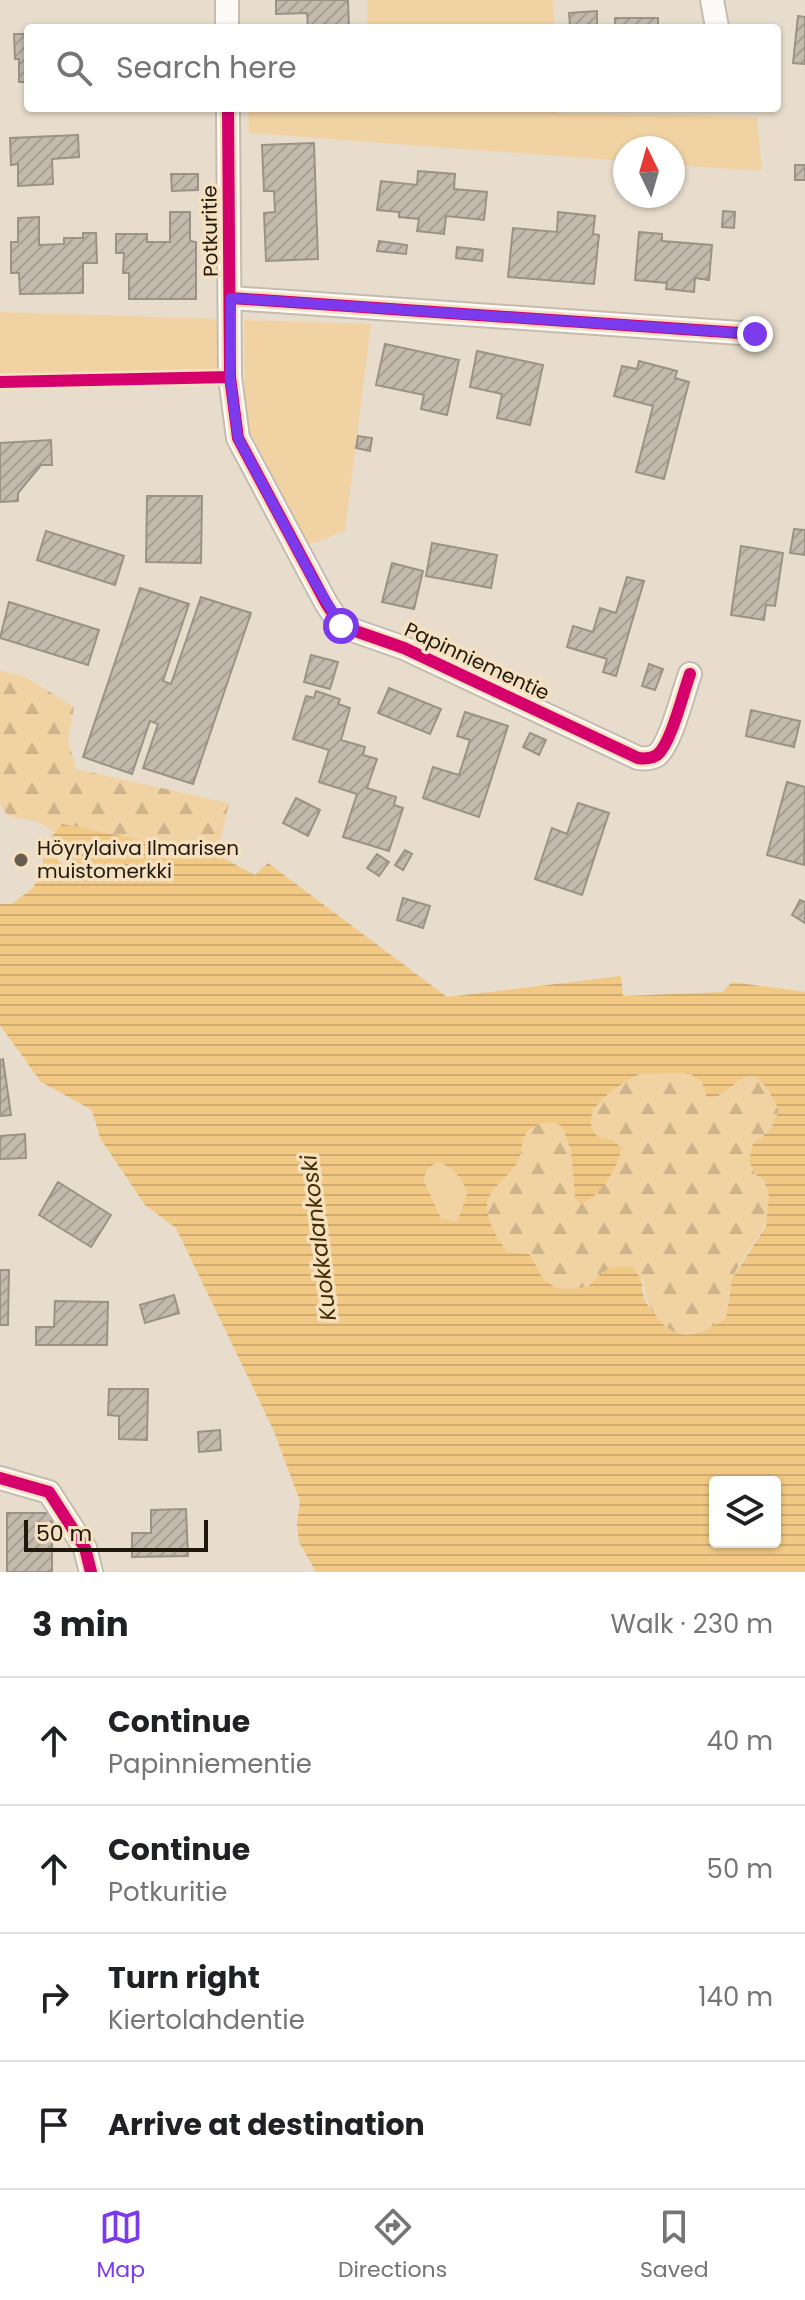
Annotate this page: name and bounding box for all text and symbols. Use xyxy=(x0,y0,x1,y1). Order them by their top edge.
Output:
search box xyxy=(24,24,781,112)
icon: search xyxy=(52,46,96,90)
text: Search here xyxy=(116,46,297,89)
north arrow xyxy=(613,136,685,208)
street label: Potkuritie xyxy=(195,185,225,277)
route end xyxy=(737,316,773,352)
route start xyxy=(323,608,359,644)
street label: Papinniementie xyxy=(400,615,554,707)
place label: Höyrylaiva Ilmarisen muistomerkki xyxy=(37,834,239,885)
marker: Höyrylaiva Ilmarisen muistomerkki xyxy=(12,851,30,869)
water label: Kuokkalankoski xyxy=(293,1153,344,1323)
map controls xyxy=(709,1476,781,1548)
button: layers xyxy=(709,1476,781,1548)
scale bar xyxy=(24,1516,208,1552)
text: 50 m xyxy=(36,1518,92,1549)
text: 3 min xyxy=(32,1600,129,1648)
text: Walk · 230 m xyxy=(611,1606,773,1642)
text: Continue xyxy=(108,1700,250,1743)
icon: ahead xyxy=(32,1719,76,1763)
text: 40 m xyxy=(707,1723,773,1759)
text: Papinniementie xyxy=(108,1746,312,1782)
text: Continue xyxy=(108,1828,250,1871)
icon: ahead xyxy=(32,1847,76,1891)
text: 50 m xyxy=(707,1851,773,1887)
text: Potkuritie xyxy=(108,1874,227,1910)
text: Turn right xyxy=(108,1956,260,1999)
icon: right xyxy=(32,1975,76,2019)
text: 140 m xyxy=(698,1979,773,2015)
text: Kiertolahdentie xyxy=(108,2002,305,2038)
icon: arrive xyxy=(32,2103,76,2147)
text: Arrive at destination xyxy=(108,2103,425,2146)
tab: Map xyxy=(96,2205,145,2286)
tab: Directions xyxy=(338,2205,447,2286)
tab: Saved xyxy=(640,2205,709,2286)

